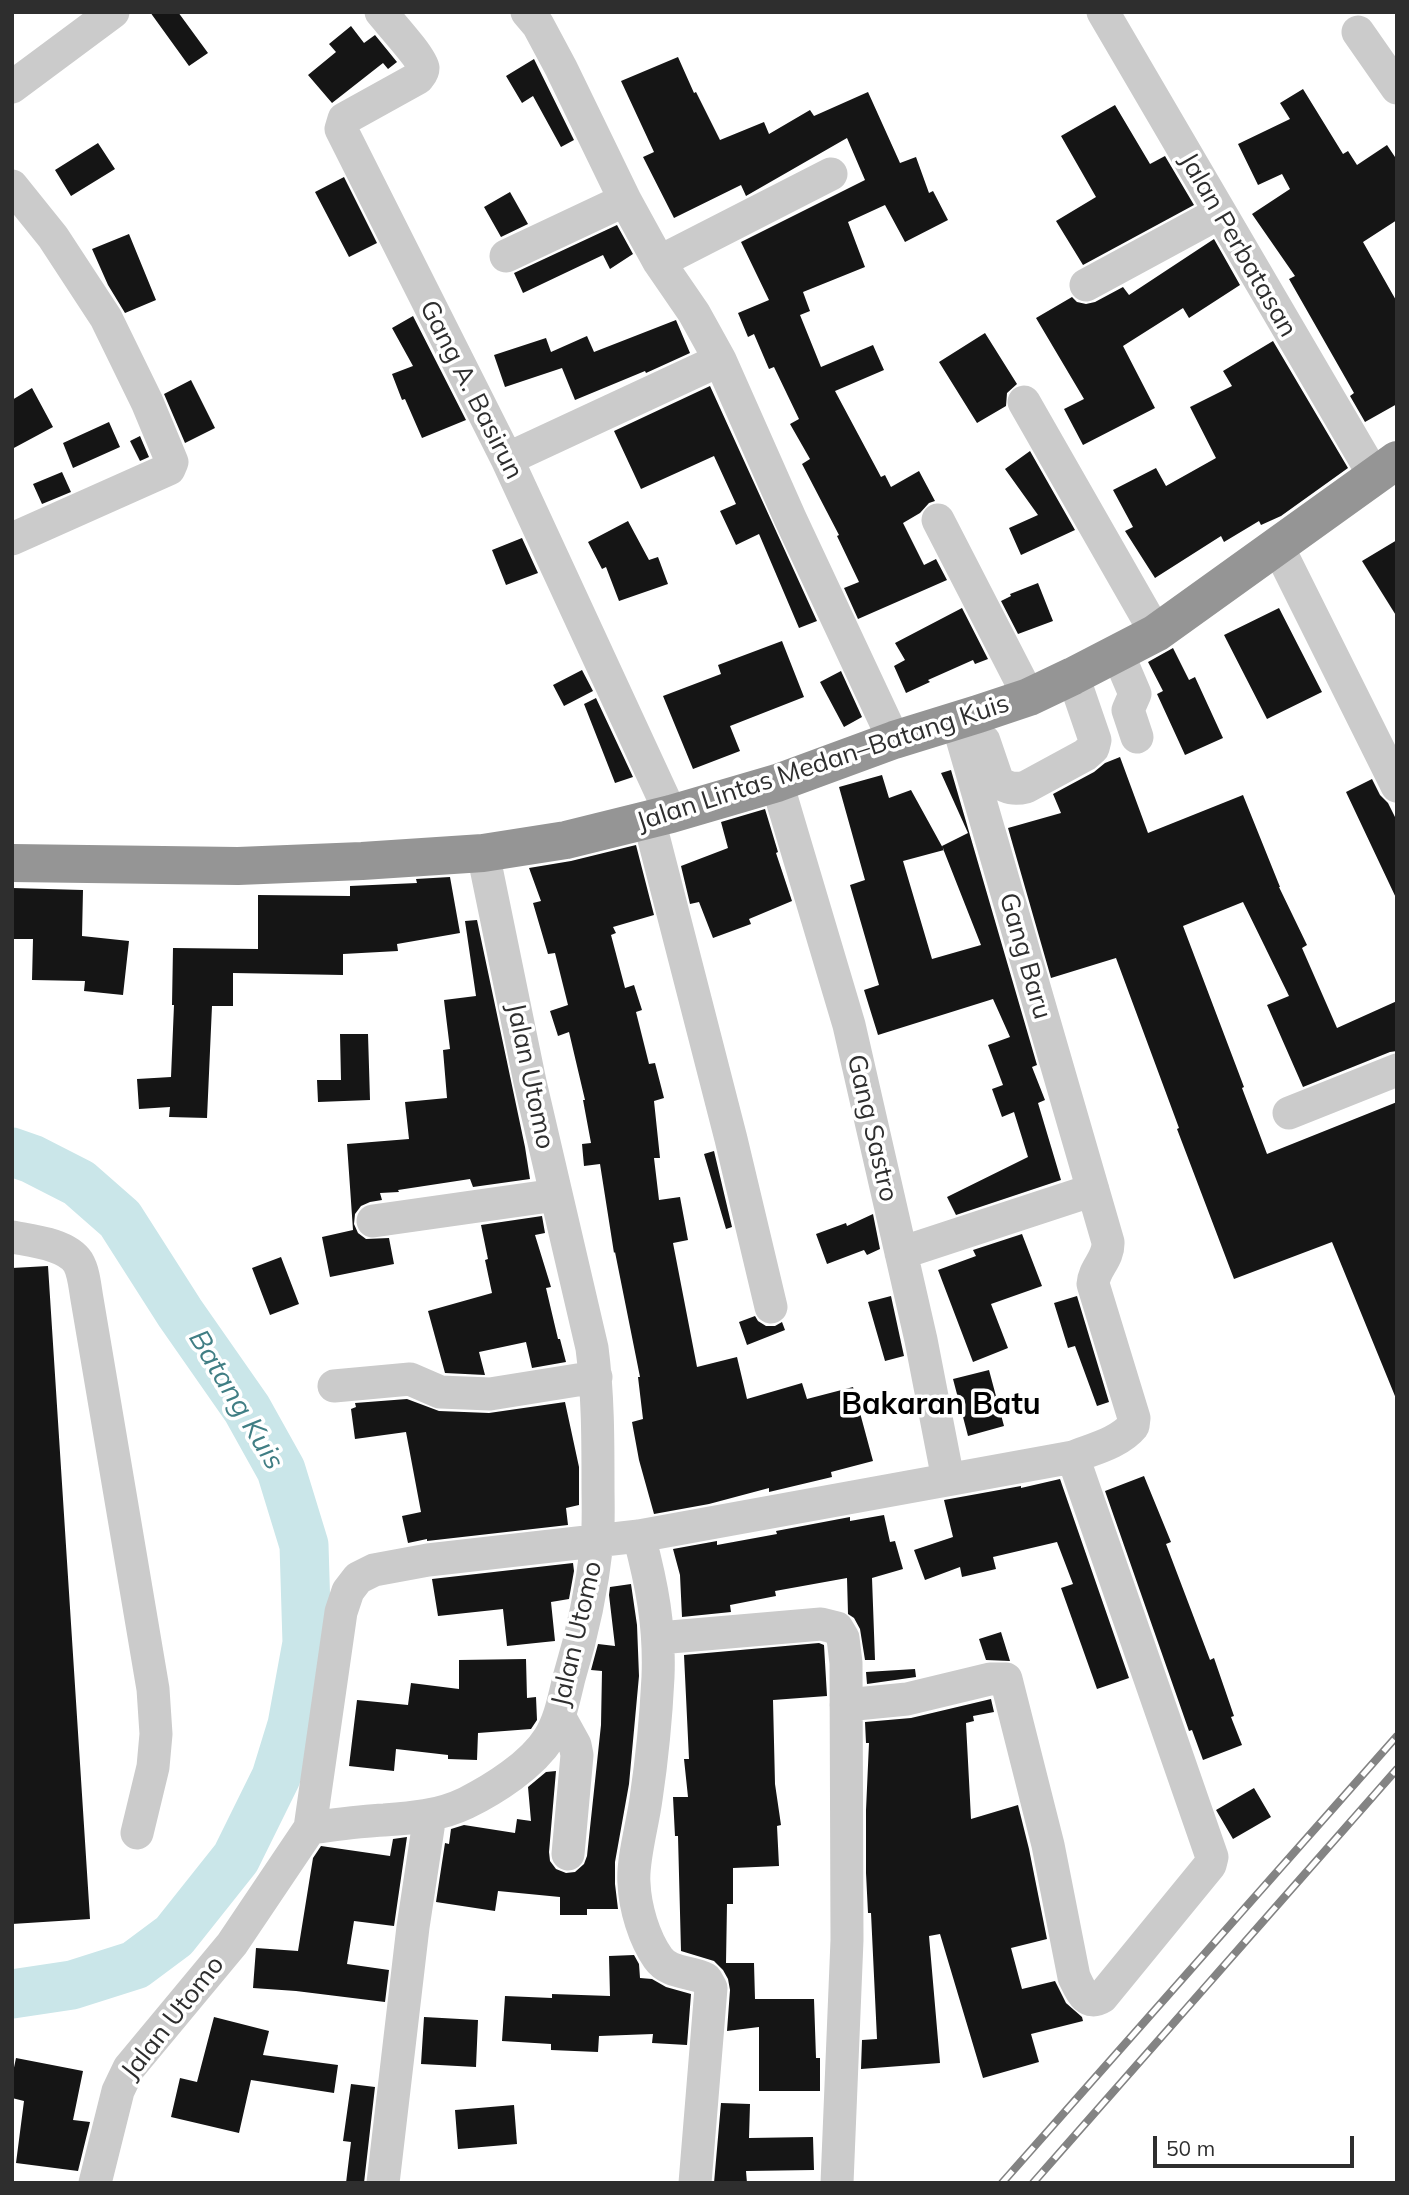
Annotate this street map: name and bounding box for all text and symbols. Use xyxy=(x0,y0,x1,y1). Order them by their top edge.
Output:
street label: Jalan Perbatasan xyxy=(1173,147,1303,343)
street label: Gang A. Basirun xyxy=(412,295,530,485)
street label: Jalan Lintas Medan–Batang Kuis xyxy=(633,688,1013,838)
street label: Gang Baru xyxy=(992,889,1058,1023)
street label: Jalan Utomo xyxy=(499,1000,561,1152)
street label: Gang Sastro xyxy=(840,1051,904,1205)
water label: Batang Kuis xyxy=(181,1324,291,1476)
district label: Bakaran Batu xyxy=(841,1387,1041,1423)
street label: Jalan Utomo xyxy=(545,1558,609,1710)
street label: Jalan Utomo xyxy=(115,1950,231,2086)
scale bar xyxy=(1157,2122,1358,2166)
text: 50 m xyxy=(1166,2135,1215,2161)

